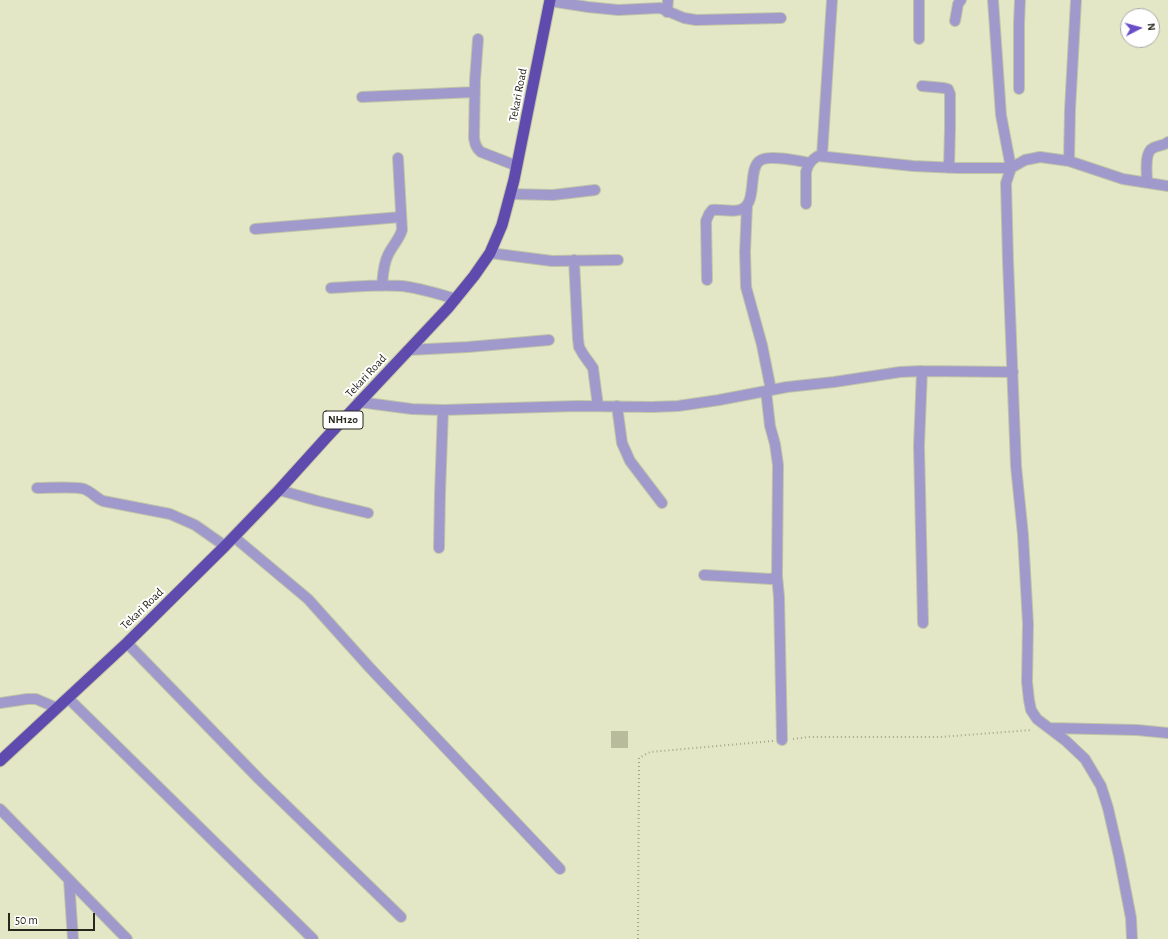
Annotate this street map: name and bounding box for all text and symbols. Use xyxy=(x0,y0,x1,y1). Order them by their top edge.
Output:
north arrow xyxy=(1120,8,1160,48)
text: N xyxy=(1146,22,1157,31)
street label: Tekari Road xyxy=(506,67,530,123)
street label: Tekari Road xyxy=(342,351,390,401)
road number: NH120 xyxy=(323,411,363,429)
street label: Tekari Road xyxy=(118,585,166,633)
scale bar xyxy=(10,905,97,931)
text: 50 m xyxy=(15,914,38,926)

